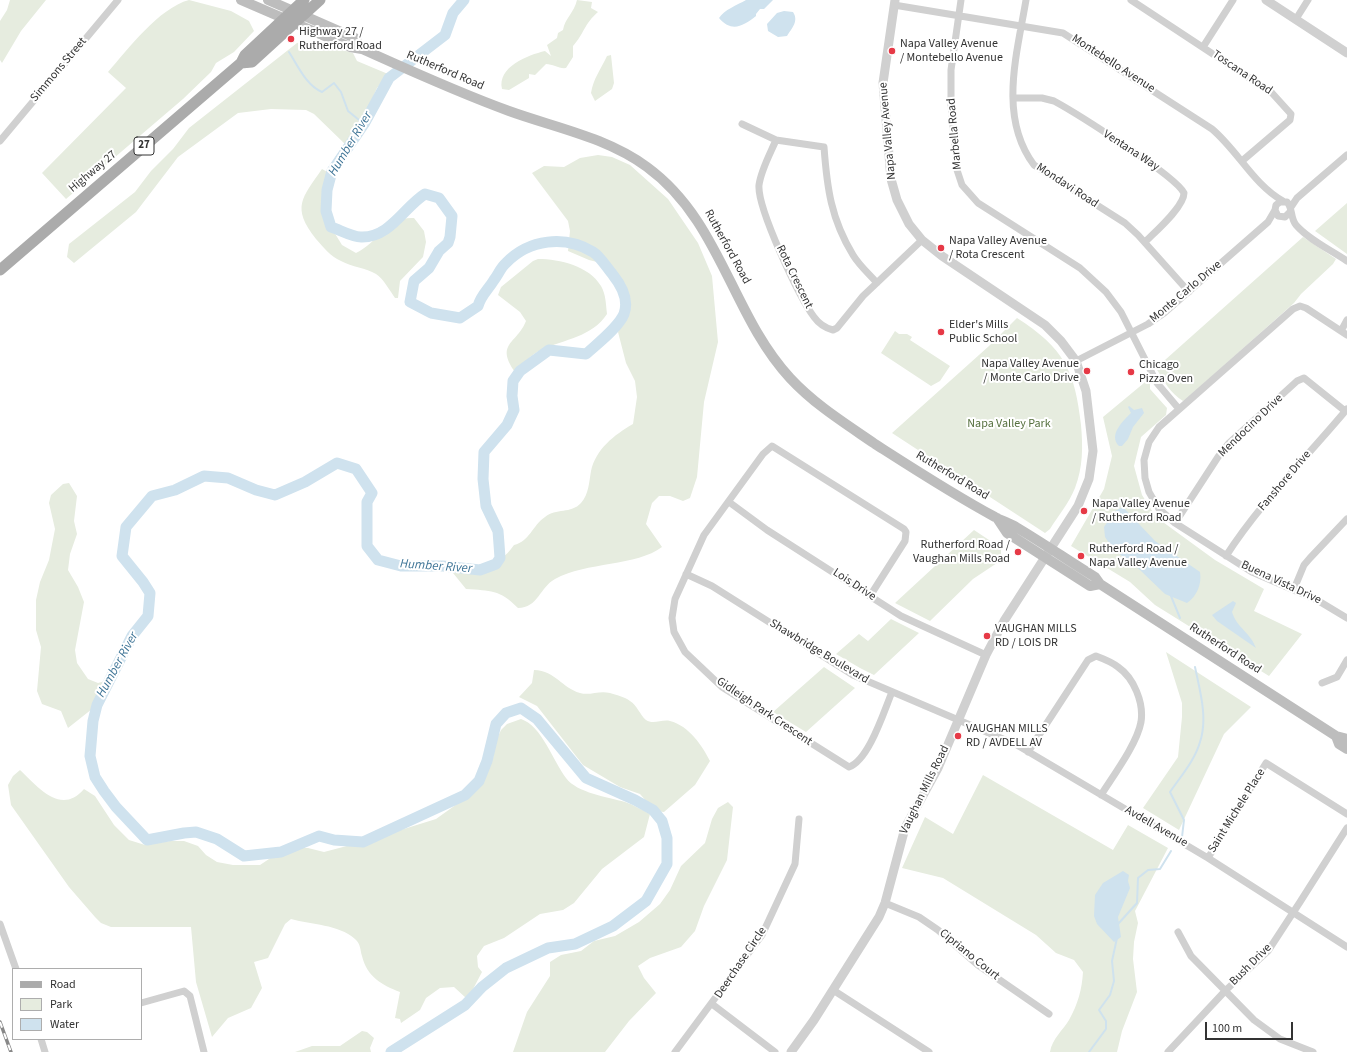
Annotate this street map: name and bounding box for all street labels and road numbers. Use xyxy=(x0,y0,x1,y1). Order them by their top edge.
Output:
street label: Montebello Avenue xyxy=(1069,32,1157,96)
street label: Simmons Street xyxy=(28,35,90,105)
street label: Rutherford Road xyxy=(404,48,486,94)
street label: Toscana Road xyxy=(1209,48,1275,98)
street label: Napa Valley Avenue xyxy=(877,82,899,180)
street label: Marbella Road xyxy=(945,98,965,170)
street label: Ventana Way xyxy=(1100,127,1162,175)
road number: 27 xyxy=(134,137,154,155)
street label: Highway 27 xyxy=(66,148,120,196)
street label: Mondavi Road xyxy=(1033,161,1101,211)
street label: Rutherford Road xyxy=(701,207,753,287)
street label: Rota Crescent xyxy=(772,243,816,311)
street label: Monte Carlo Drive xyxy=(1147,258,1225,326)
street label: Mendocino Drive xyxy=(1216,392,1286,460)
street label: Fanshore Drive xyxy=(1256,448,1314,514)
street label: Rutherford Road xyxy=(913,449,991,503)
street label: Buena Vista Drive xyxy=(1239,558,1323,608)
street label: Lois Drive xyxy=(830,566,878,604)
street label: Shawbridge Boulevard xyxy=(767,617,871,687)
street label: Rutherford Road xyxy=(1186,620,1264,678)
street label: Gidleigh Park Crescent xyxy=(713,675,815,749)
street label: Vaughan Mills Road xyxy=(897,743,953,837)
street label: Saint Michele Place xyxy=(1205,766,1269,856)
street label: Avdell Avenue xyxy=(1122,803,1190,851)
street label: Deerchase Circle xyxy=(712,925,770,1001)
street label: Cipriano Court xyxy=(936,926,1002,984)
street label: Bush Drive xyxy=(1227,941,1275,989)

